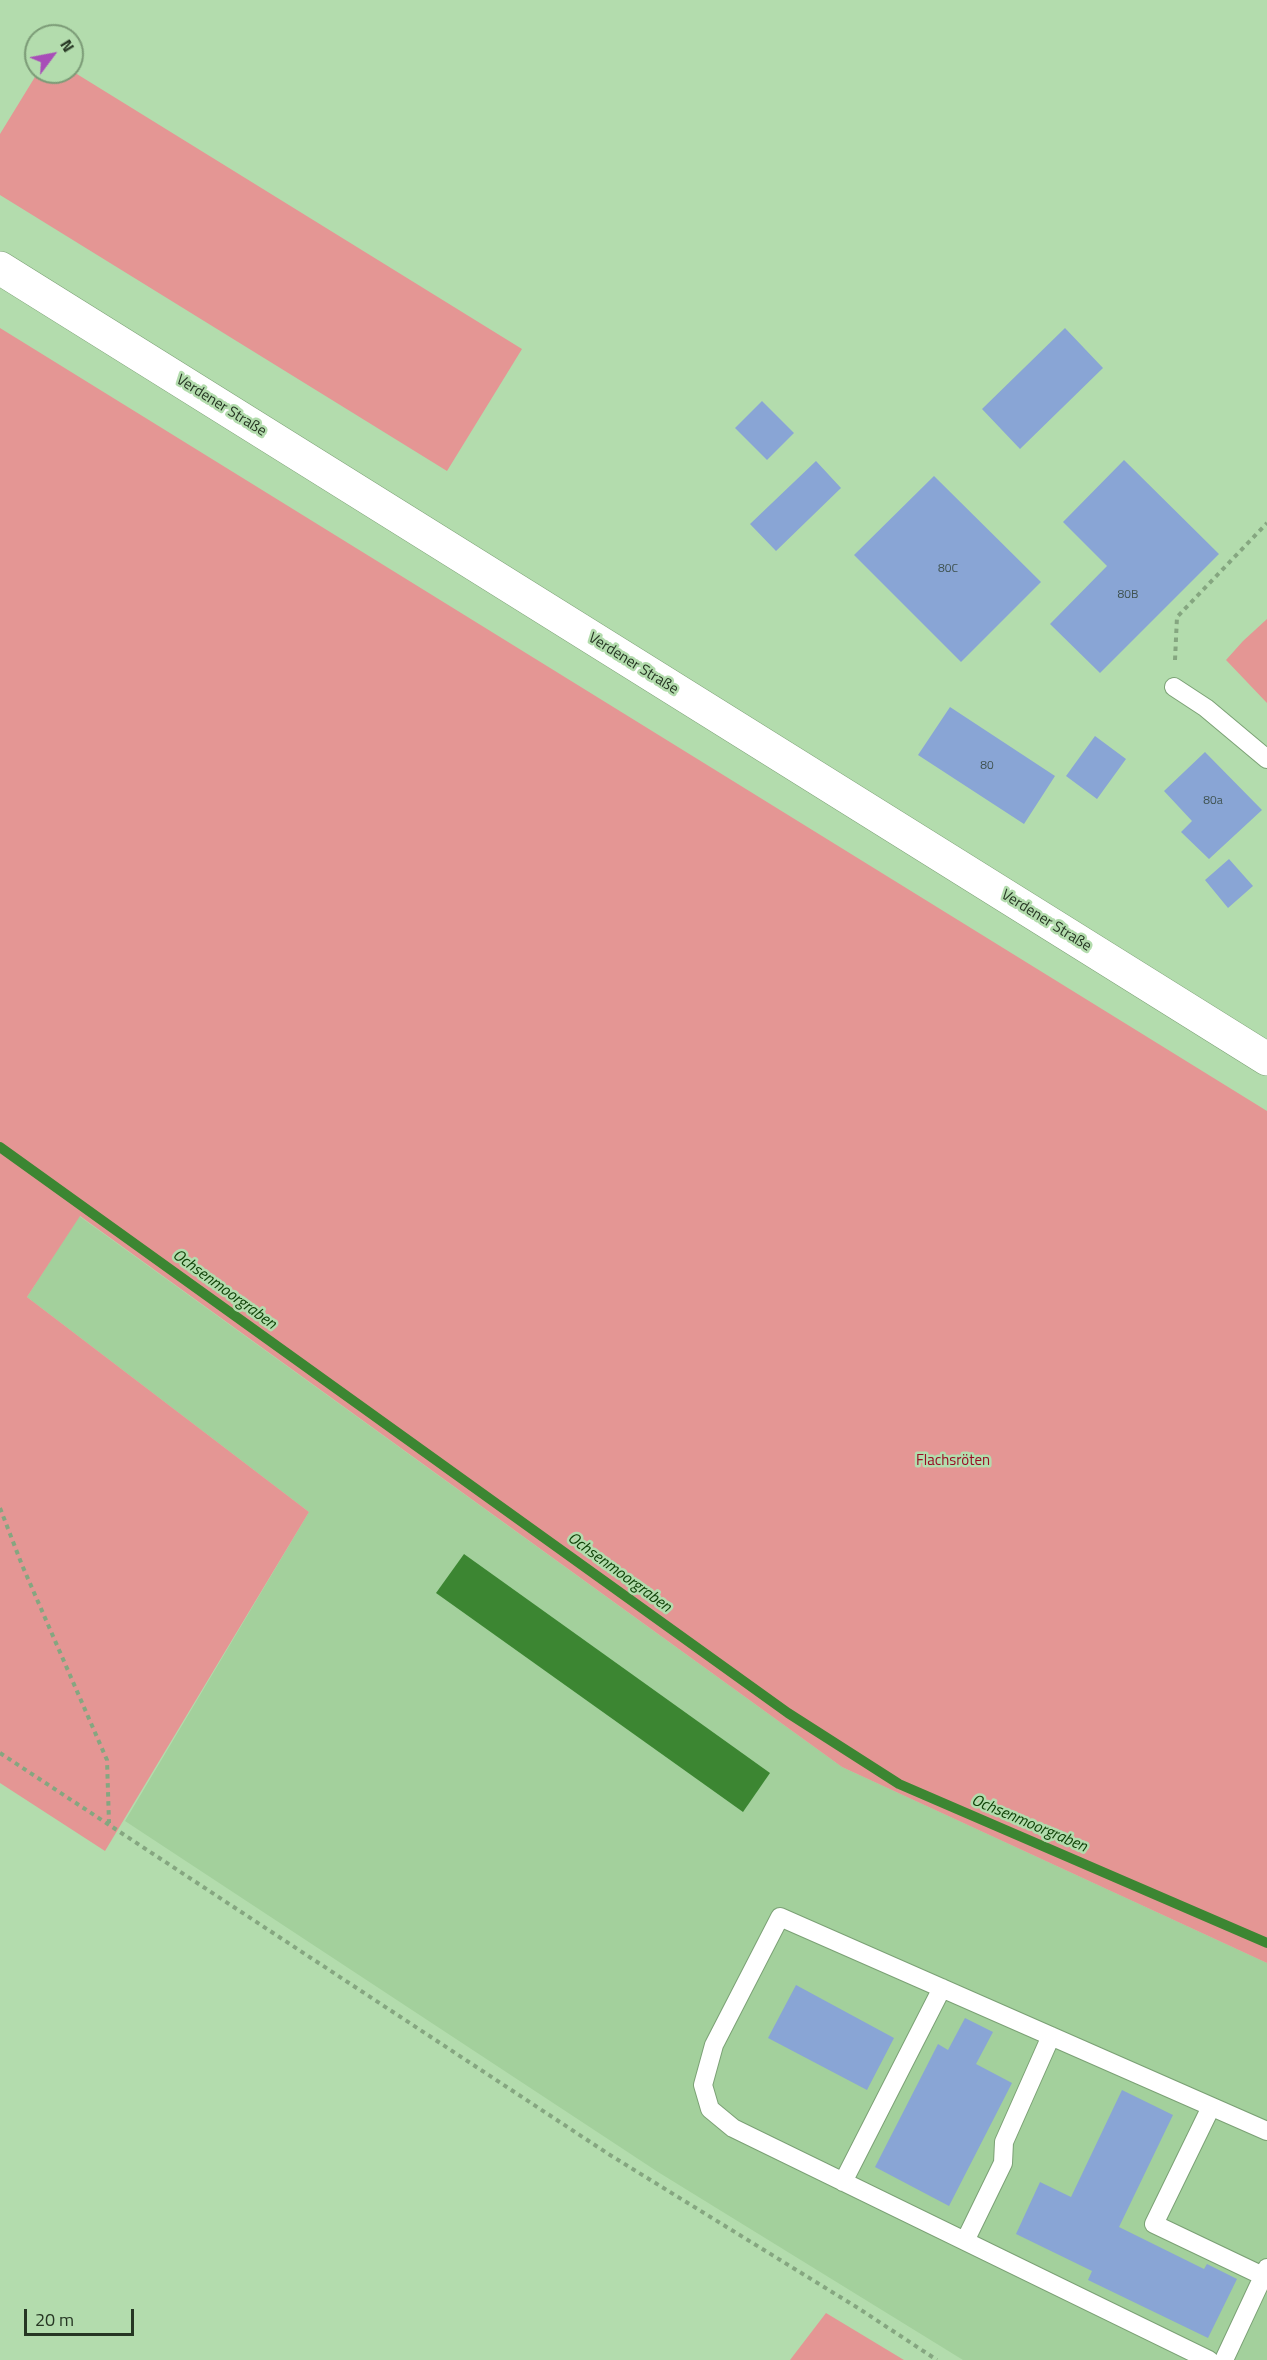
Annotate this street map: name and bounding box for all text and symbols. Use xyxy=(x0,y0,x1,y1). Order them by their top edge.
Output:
north arrow xyxy=(24,24,84,84)
text: N xyxy=(54,34,81,57)
street label: Verdener Straße xyxy=(173,371,269,441)
house number: 80C xyxy=(938,562,958,576)
house number: 80B xyxy=(1118,588,1138,602)
street label: Verdener Straße xyxy=(585,629,681,699)
house number: 80 xyxy=(980,759,994,773)
house number: 80a xyxy=(1203,794,1223,808)
street label: Verdener Straße xyxy=(998,886,1094,956)
water label: Ochsenmoorgraben xyxy=(168,1246,280,1334)
park label: Flachsröten xyxy=(916,1452,990,1470)
water label: Ochsenmoorgraben xyxy=(563,1529,675,1617)
water label: Ochsenmoorgraben xyxy=(968,1791,1090,1857)
scale bar xyxy=(27,2297,136,2335)
text: 20 m xyxy=(35,2306,74,2333)

